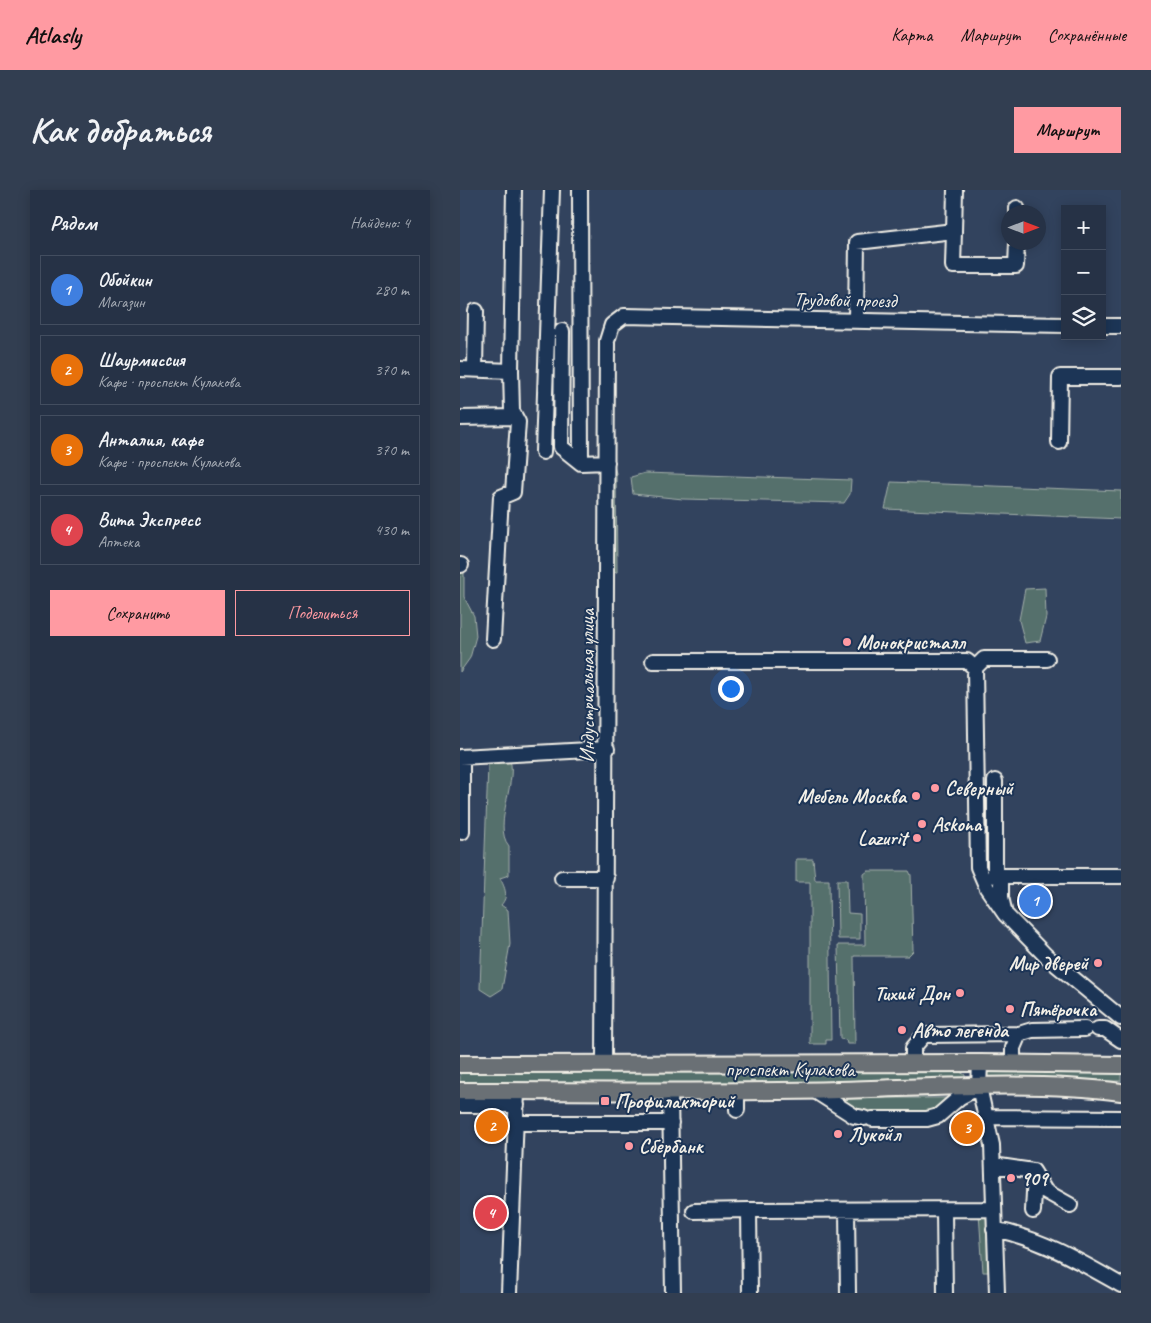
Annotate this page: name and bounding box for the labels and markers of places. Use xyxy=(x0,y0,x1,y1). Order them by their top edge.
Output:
place label: Монокристалл xyxy=(857,630,966,655)
marker: Монокристалл xyxy=(841,636,853,648)
place label: Северный xyxy=(945,776,1015,801)
marker: Северный xyxy=(929,782,941,794)
place label: Мебель Москва xyxy=(798,784,908,809)
marker: Мебель Москва xyxy=(910,790,922,802)
place label: Askona xyxy=(932,812,983,837)
marker: Askona xyxy=(916,818,928,830)
place label: Lazurit xyxy=(858,826,910,851)
marker: Lazurit xyxy=(911,832,923,844)
pin: 1 xyxy=(1019,882,1051,920)
place label: Мир дверей xyxy=(1009,951,1090,976)
marker: Мир дверей xyxy=(1092,957,1104,969)
place label: Тихий Дон xyxy=(874,981,951,1006)
marker: Тихий Дон xyxy=(954,987,966,999)
place label: Пятёрочка xyxy=(1020,997,1098,1022)
marker: Пятёрочка xyxy=(1004,1003,1016,1015)
place label: Авто легенда xyxy=(912,1018,1010,1043)
marker: Авто легенда xyxy=(896,1024,908,1036)
place label: Профилакторий xyxy=(615,1089,736,1114)
marker: Профилакторий xyxy=(599,1095,611,1107)
pin: 2 xyxy=(476,1107,508,1145)
pin: 3 xyxy=(951,1109,983,1147)
place label: Лукойл xyxy=(848,1122,902,1147)
marker: Лукойл xyxy=(832,1128,844,1140)
place label: Сбербанк xyxy=(639,1134,705,1159)
marker: Сбербанк xyxy=(623,1140,635,1152)
place label: 909 xyxy=(1021,1166,1050,1191)
marker: 909 xyxy=(1005,1172,1017,1184)
pin: 4 xyxy=(475,1194,507,1232)

